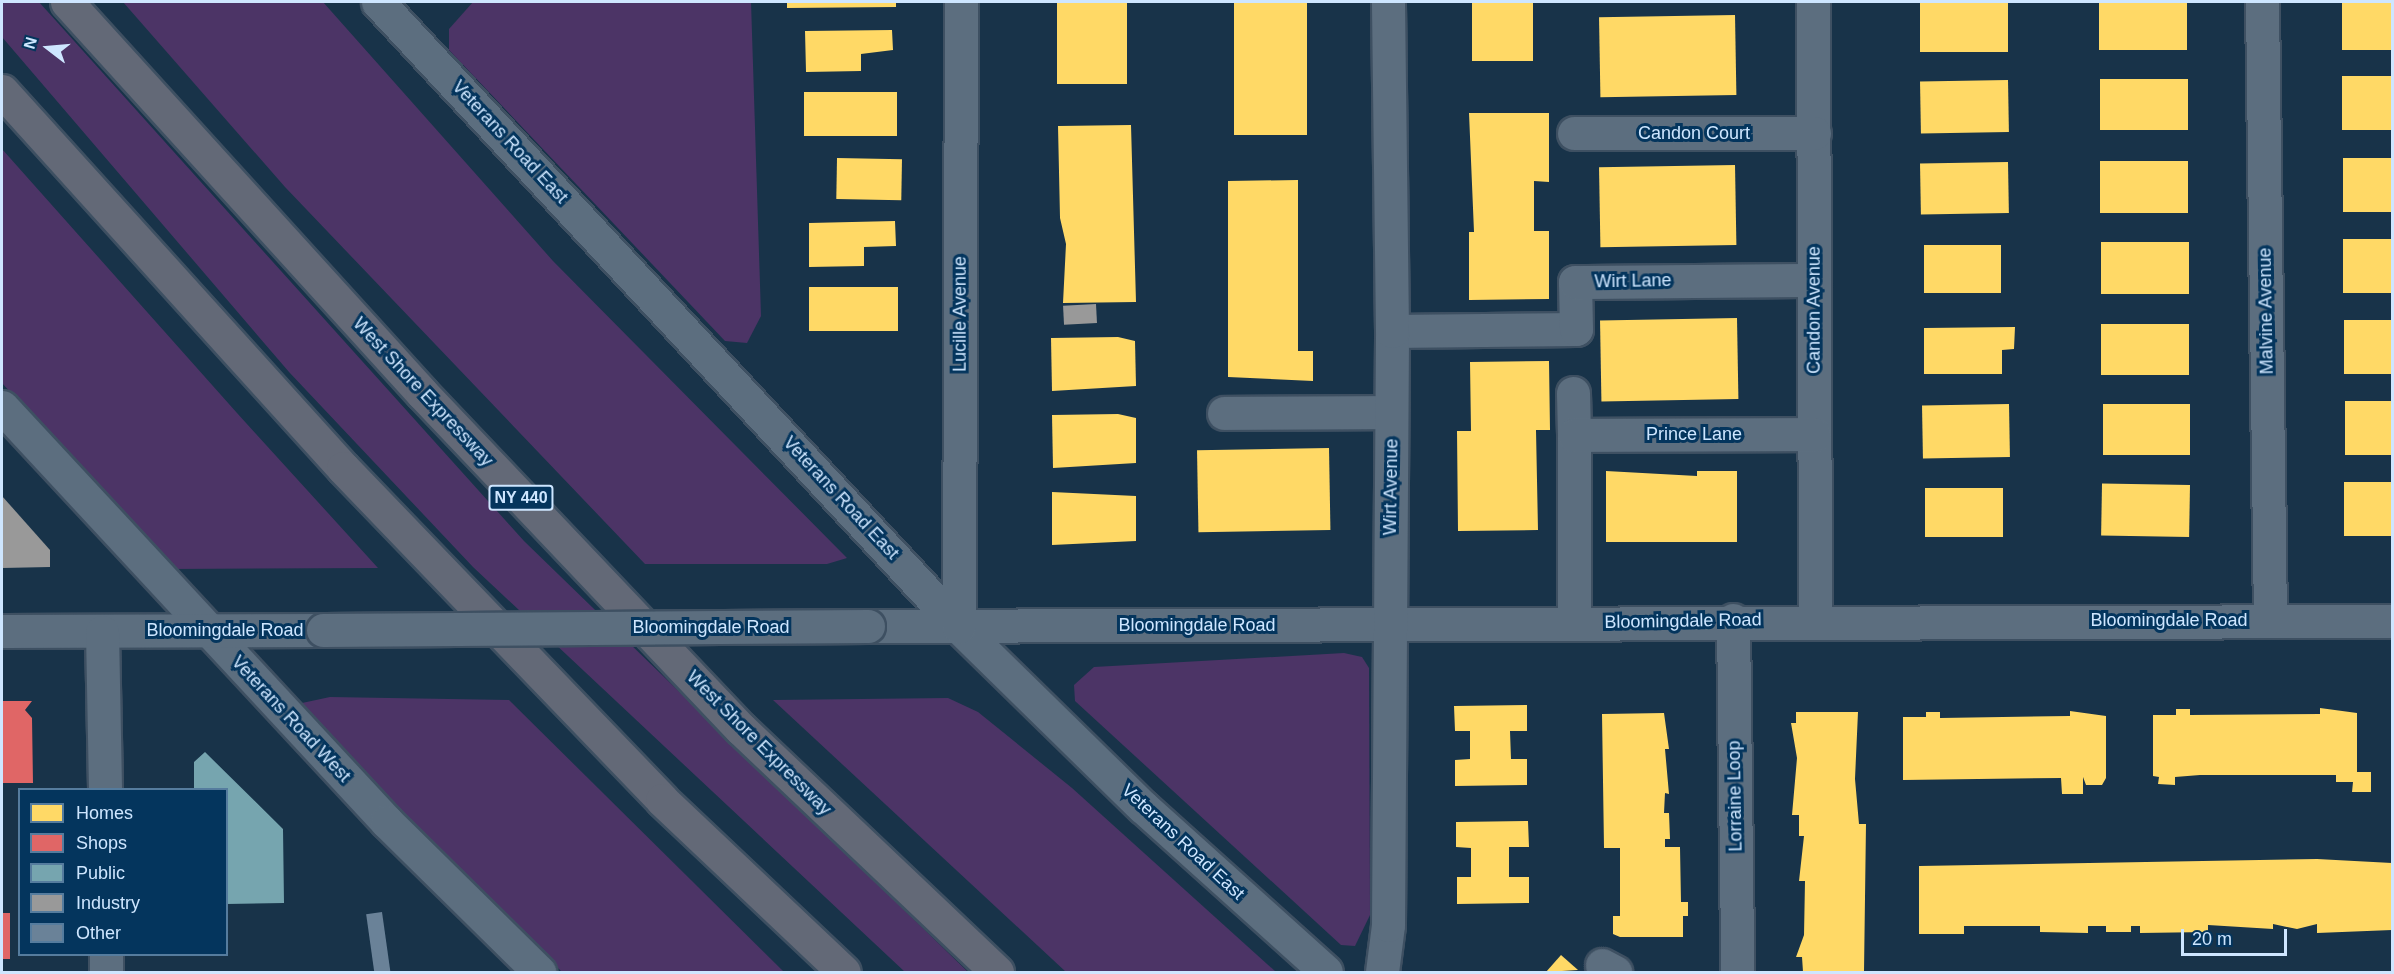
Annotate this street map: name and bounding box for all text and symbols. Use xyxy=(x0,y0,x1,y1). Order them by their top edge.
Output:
north arrow xyxy=(18,18,78,78)
text: N xyxy=(20,35,40,51)
street label: Veterans Road East xyxy=(448,76,572,208)
street label: Candon Court xyxy=(1638,122,1750,144)
street label: Candon Avenue xyxy=(1803,246,1825,374)
street label: Malvine Avenue xyxy=(2254,247,2278,375)
street label: Lucille Avenue xyxy=(949,256,971,372)
street label: Wirt Lane xyxy=(1594,270,1672,292)
street label: West Shore Expressway xyxy=(348,313,498,471)
street label: Prince Lane xyxy=(1646,423,1742,445)
street label: Veterans Road East xyxy=(779,432,903,564)
street label: Wirt Avenue xyxy=(1379,438,1403,536)
road number: NY 440 xyxy=(488,485,554,511)
street label: Bloomingdale Road xyxy=(1604,609,1762,633)
street label: Bloomingdale Road xyxy=(2090,609,2248,631)
street label: Bloomingdale Road xyxy=(1118,614,1276,636)
street label: Bloomingdale Road xyxy=(632,616,790,638)
street label: Bloomingdale Road xyxy=(146,619,304,641)
street label: Veterans Road West xyxy=(227,651,355,787)
street label: West Shore Expressway xyxy=(682,666,836,820)
street label: Lorraine Loop xyxy=(1723,740,1747,852)
street label: Veterans Road East xyxy=(1117,780,1249,904)
legend xyxy=(18,788,228,956)
text: Homes xyxy=(76,803,133,823)
text: Shops xyxy=(76,833,127,853)
text: Public xyxy=(76,863,125,883)
text: Industry xyxy=(76,893,140,913)
scale bar xyxy=(2184,917,2290,955)
text: Other xyxy=(76,923,121,943)
text: 20 m xyxy=(2192,929,2232,949)

